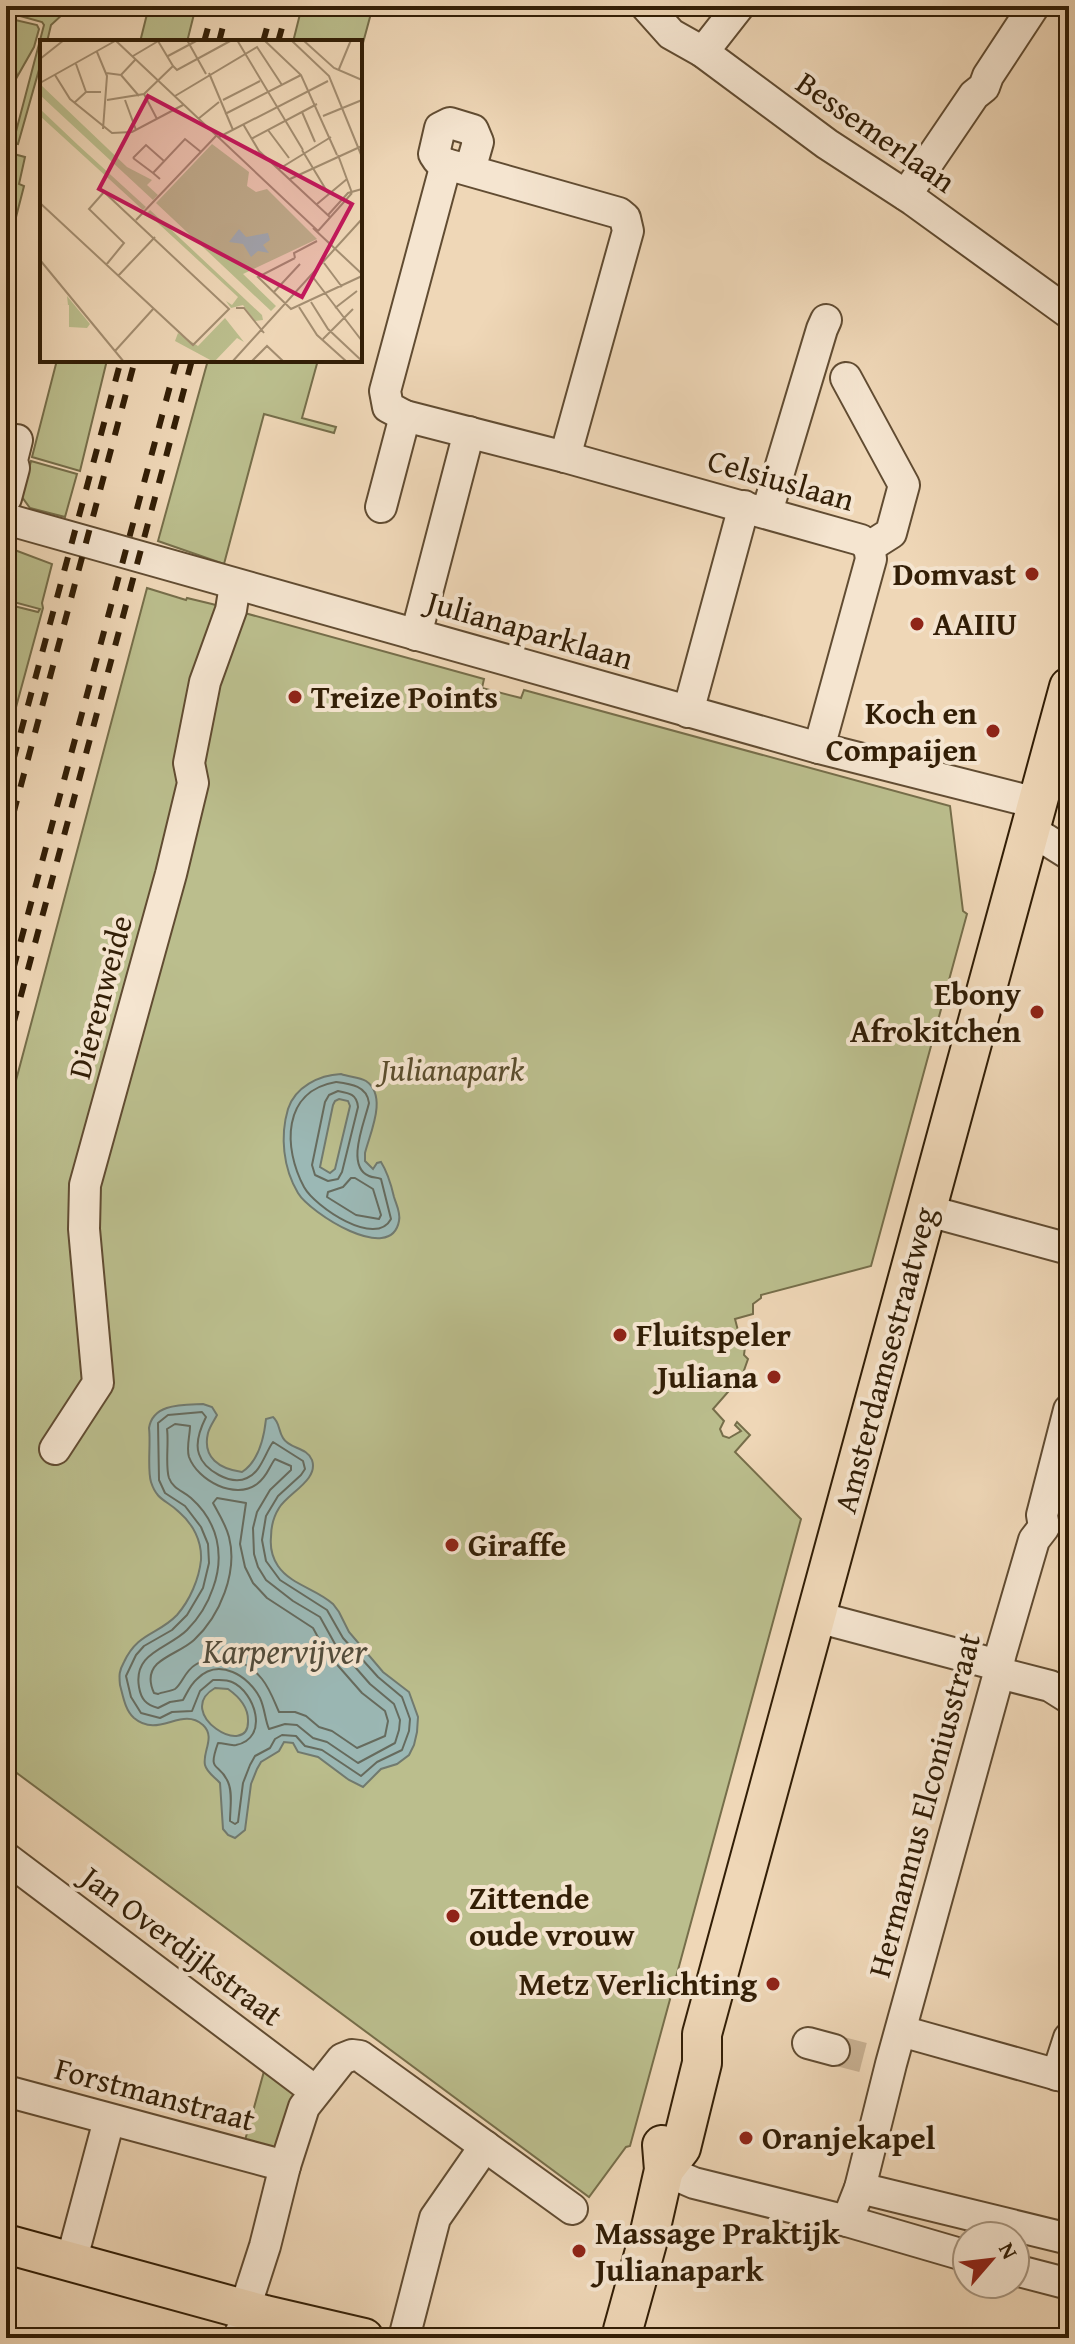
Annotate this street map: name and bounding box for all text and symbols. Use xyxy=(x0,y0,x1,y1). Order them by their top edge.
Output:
inset map xyxy=(40,40,362,362)
street label: Bessemerlaan xyxy=(787,59,966,204)
street label: Celsiuslaan xyxy=(702,436,860,523)
place label: Domvast xyxy=(893,550,1016,597)
marker: Domvast xyxy=(1023,565,1041,583)
street label: Julianaparklaan xyxy=(418,577,639,681)
place label: AAIIU xyxy=(933,600,1017,647)
marker: AAIIU xyxy=(908,615,926,633)
place label: Treize Points xyxy=(311,673,498,720)
marker: Treize Points xyxy=(286,688,304,706)
place label: Koch en Compaijen xyxy=(826,689,977,773)
marker: Koch en Compaijen xyxy=(984,722,1002,740)
street label: Dierenweide xyxy=(55,910,144,1084)
place label: Ebony Afrokitchen xyxy=(850,970,1022,1054)
marker: Ebony Afrokitchen xyxy=(1028,1003,1046,1021)
park label: Julianapark xyxy=(375,1046,524,1093)
street label: Amsterdamsestraatweg xyxy=(821,1202,948,1518)
place label: Fluitspeler xyxy=(636,1311,791,1358)
marker: Fluitspeler xyxy=(611,1326,629,1344)
place label: Juliana xyxy=(652,1353,759,1400)
marker: Juliana xyxy=(765,1368,783,1386)
place label: Giraffe xyxy=(468,1521,566,1568)
marker: Giraffe xyxy=(443,1536,461,1554)
water label: Karpervijver xyxy=(202,1626,369,1675)
street label: Hermannus Elconiusstraat xyxy=(855,1627,992,1982)
street label: Jan Overdijkstraat xyxy=(68,1852,293,2037)
place label: Zittende oude vrouw xyxy=(469,1874,635,1958)
marker: Zittende oude vrouw xyxy=(444,1907,462,1925)
place label: Metz Verlichting xyxy=(519,1960,757,2007)
marker: Metz Verlichting xyxy=(764,1975,782,1993)
street label: Forstmanstraat xyxy=(50,2044,260,2143)
place label: Oranjekapel xyxy=(762,2114,936,2161)
marker: Oranjekapel xyxy=(737,2129,755,2147)
place label: Massage Praktijk Julianapark xyxy=(590,2209,841,2293)
north arrow xyxy=(951,2220,1031,2300)
text: N xyxy=(991,2237,1026,2265)
marker: Massage Praktijk Julianapark xyxy=(570,2242,588,2260)

